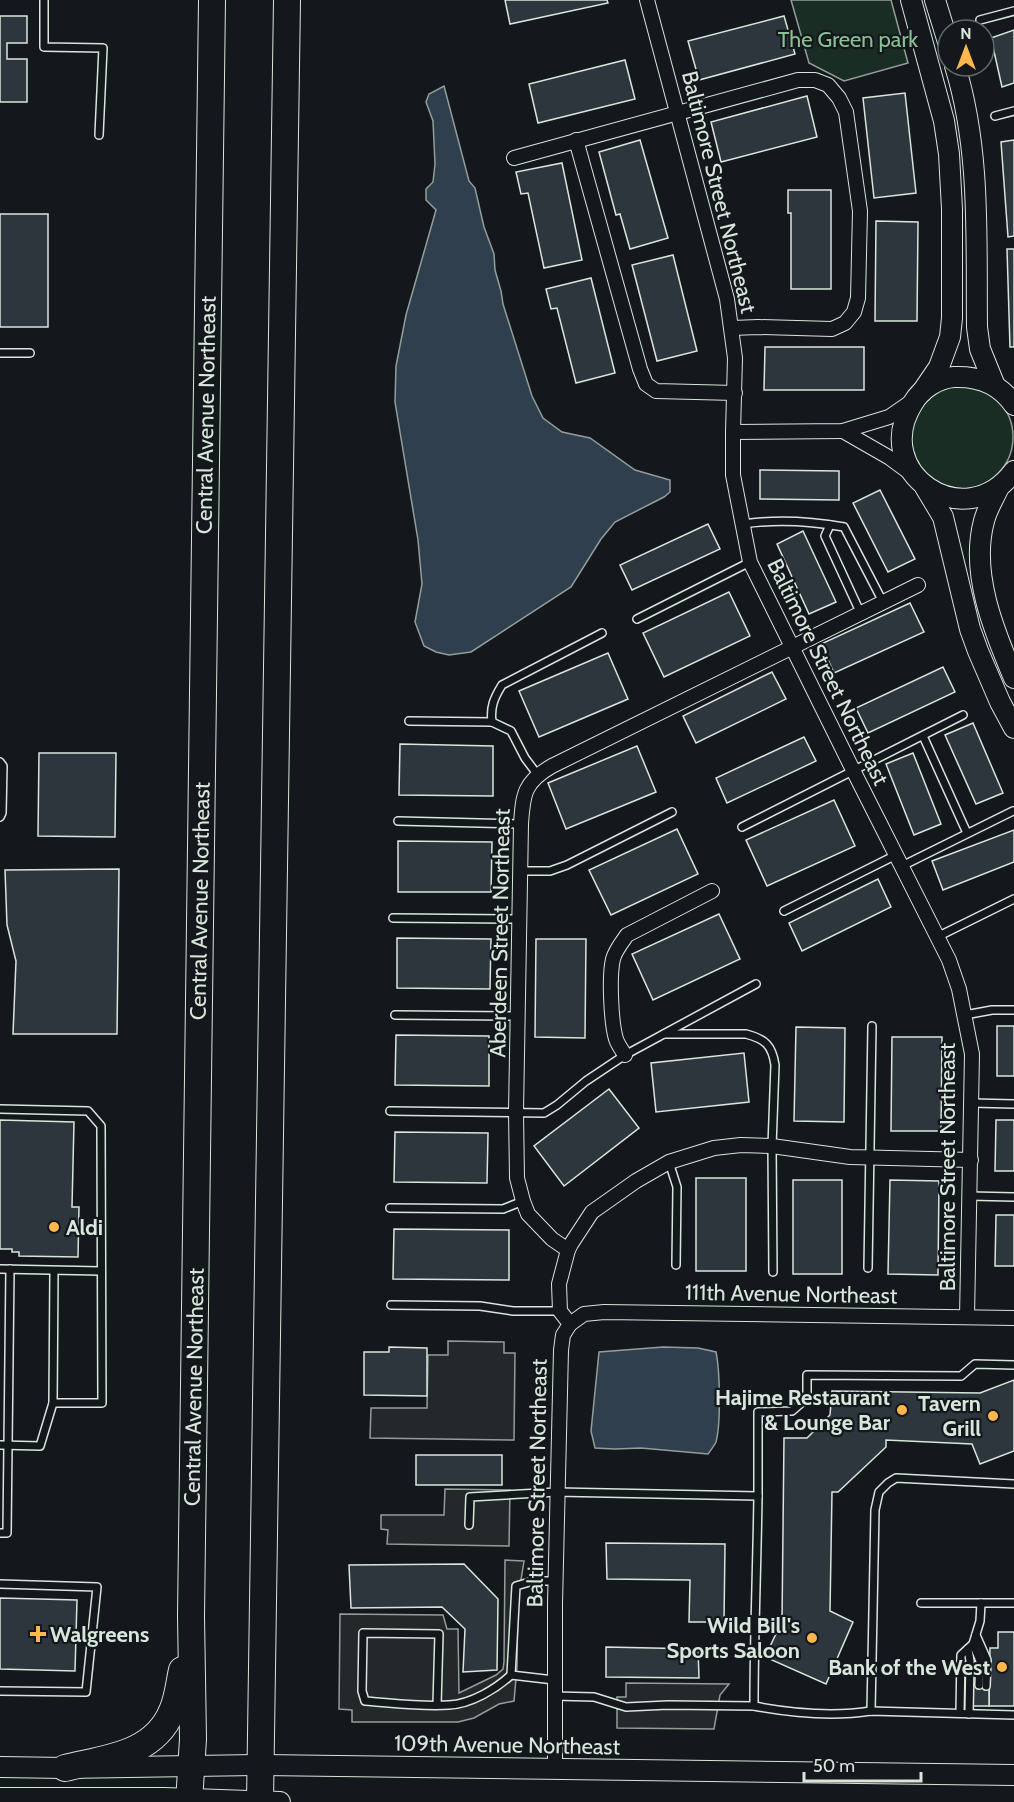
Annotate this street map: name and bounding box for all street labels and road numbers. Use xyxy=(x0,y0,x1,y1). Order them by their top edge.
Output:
street label: Baltimore Street Northeast xyxy=(676,68,762,316)
street label: Central Avenue Northeast xyxy=(190,295,222,534)
street label: Baltimore Street Northeast xyxy=(761,554,895,790)
street label: Central Avenue Northeast xyxy=(184,781,216,1020)
street label: Aberdeen Street Northeast xyxy=(484,808,516,1058)
street label: Baltimore Street Northeast xyxy=(934,1042,961,1291)
street label: Central Avenue Northeast xyxy=(178,1267,210,1506)
street label: 111th Avenue Northeast xyxy=(685,1279,898,1309)
street label: Baltimore Street Northeast xyxy=(521,1358,553,1607)
street label: 109th Avenue Northeast xyxy=(394,1730,621,1760)

